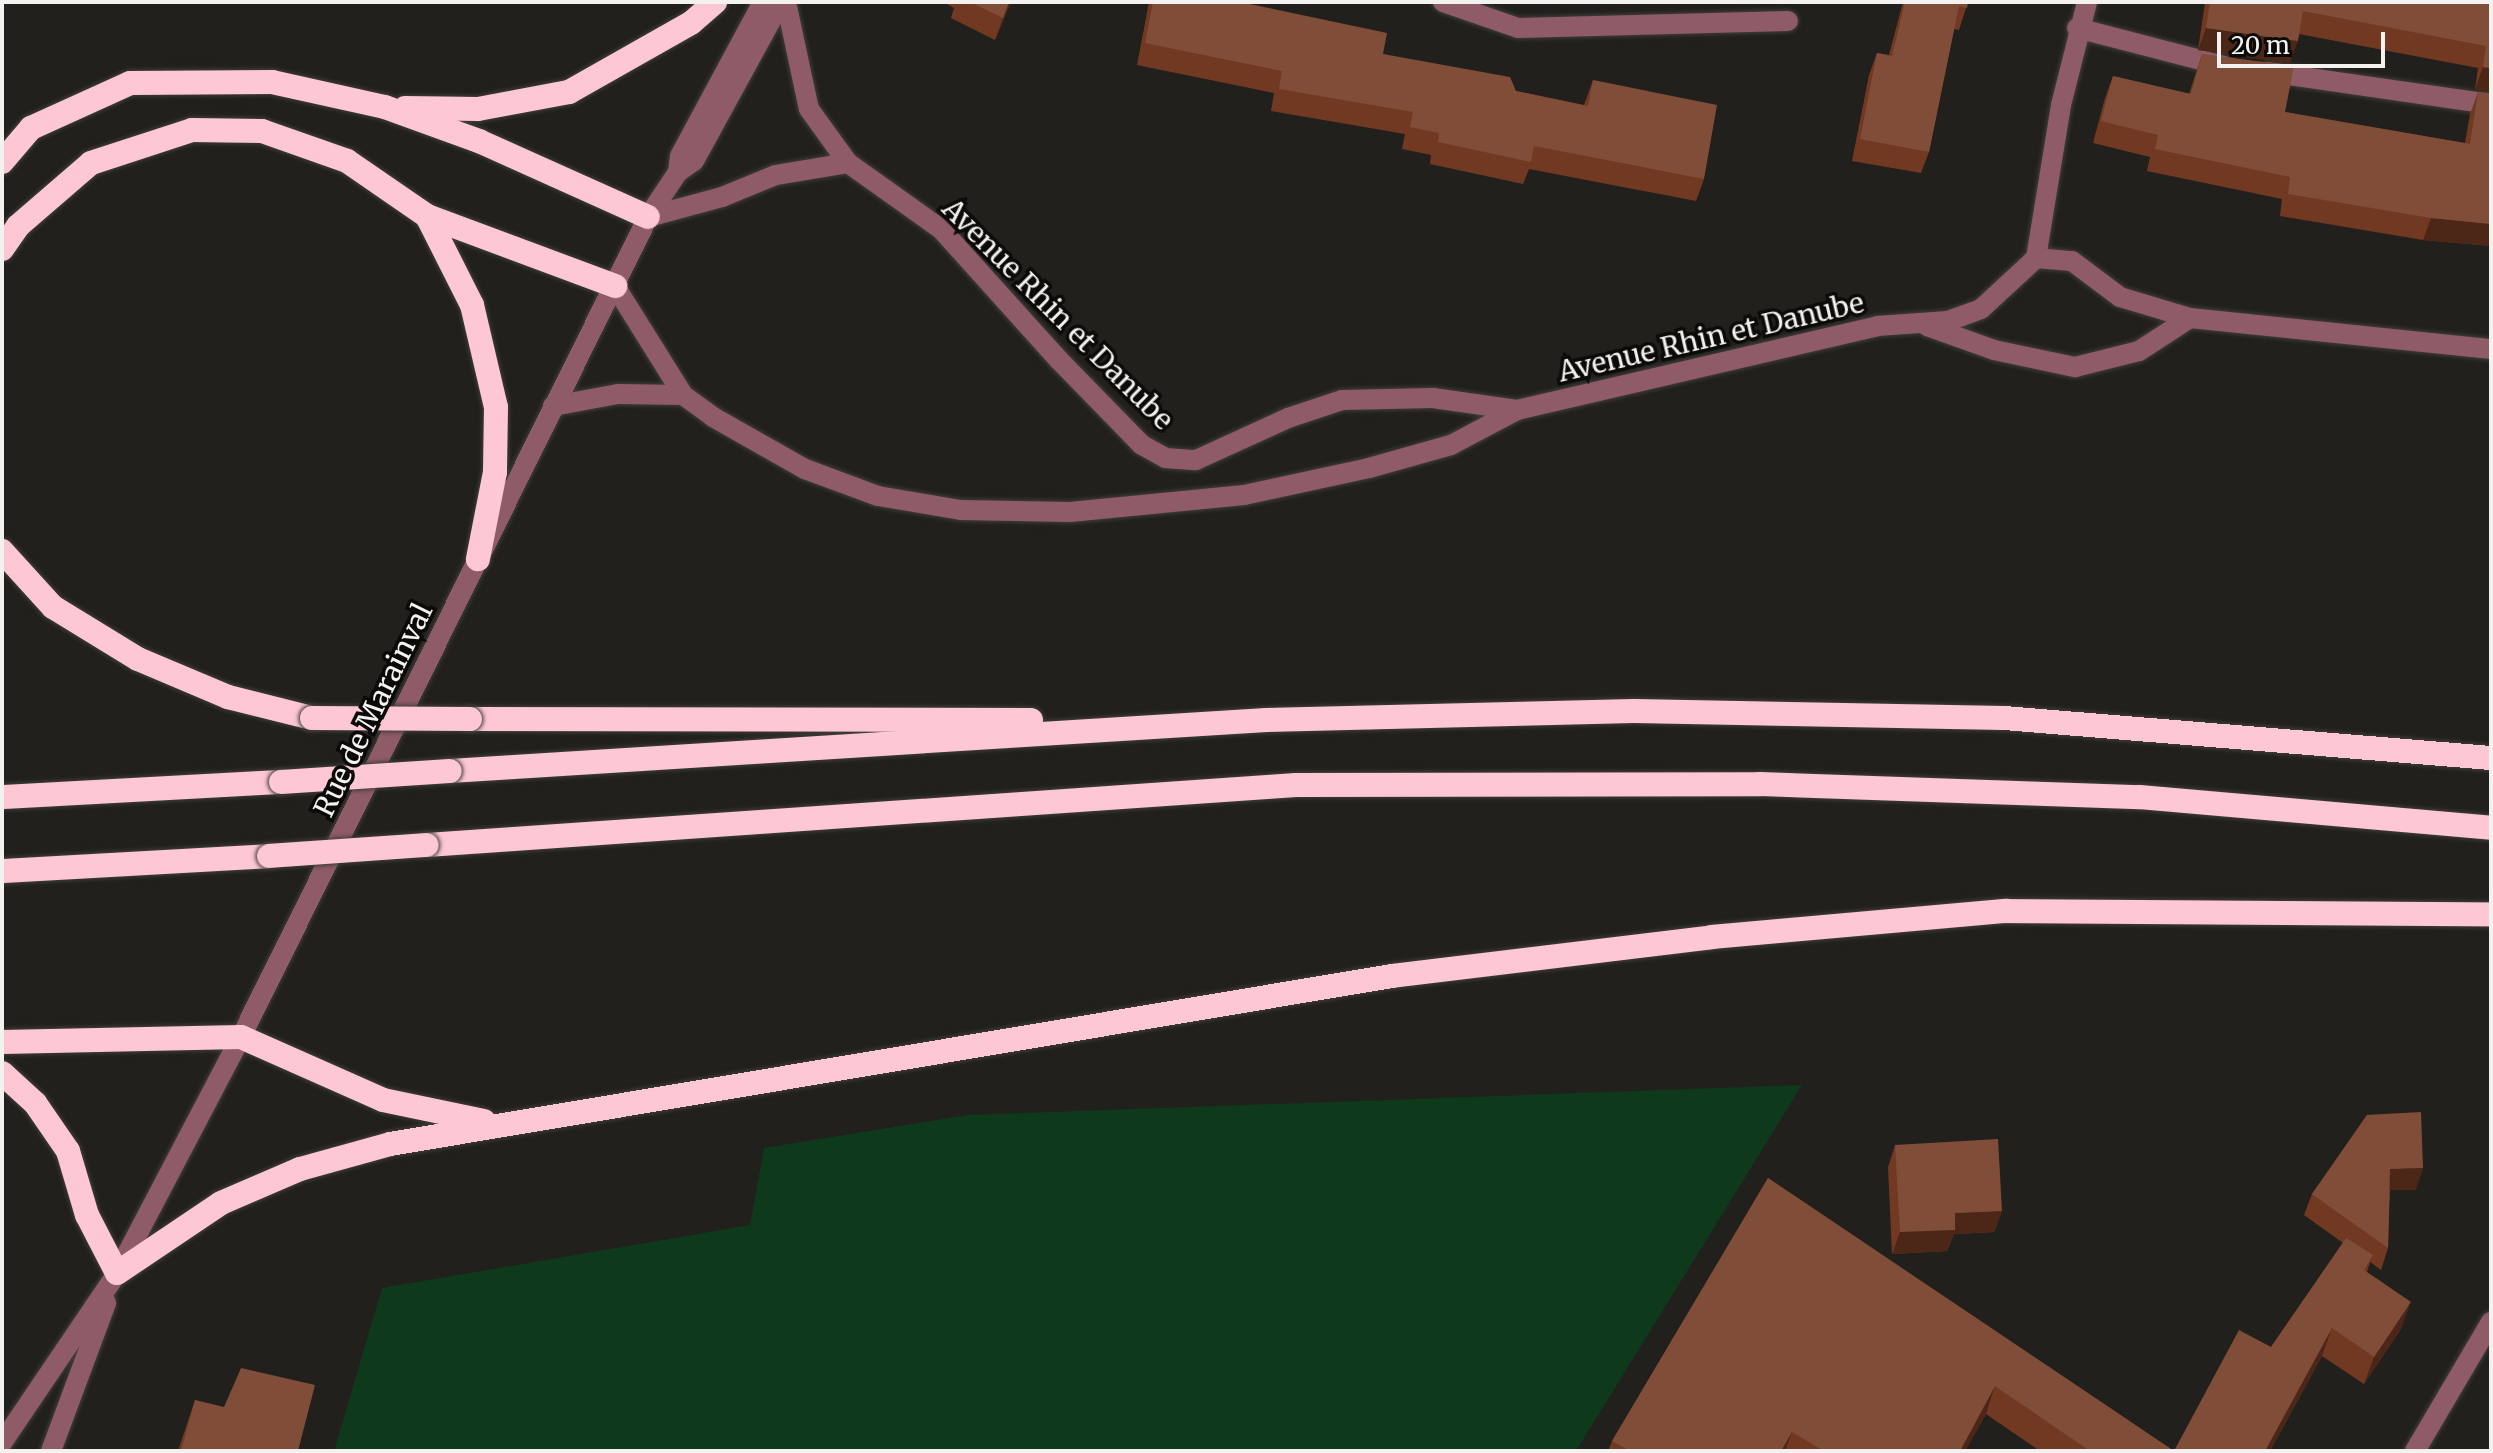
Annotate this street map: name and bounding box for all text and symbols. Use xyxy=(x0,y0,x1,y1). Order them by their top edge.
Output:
scale bar xyxy=(2221,16,2389,66)
text: 20 m xyxy=(2231,30,2290,61)
street label: Avenue Rhin et Danube xyxy=(936,192,1180,436)
street label: Avenue Rhin et Danube xyxy=(1555,285,1867,389)
street label: Rue de Marainval xyxy=(307,598,439,822)

